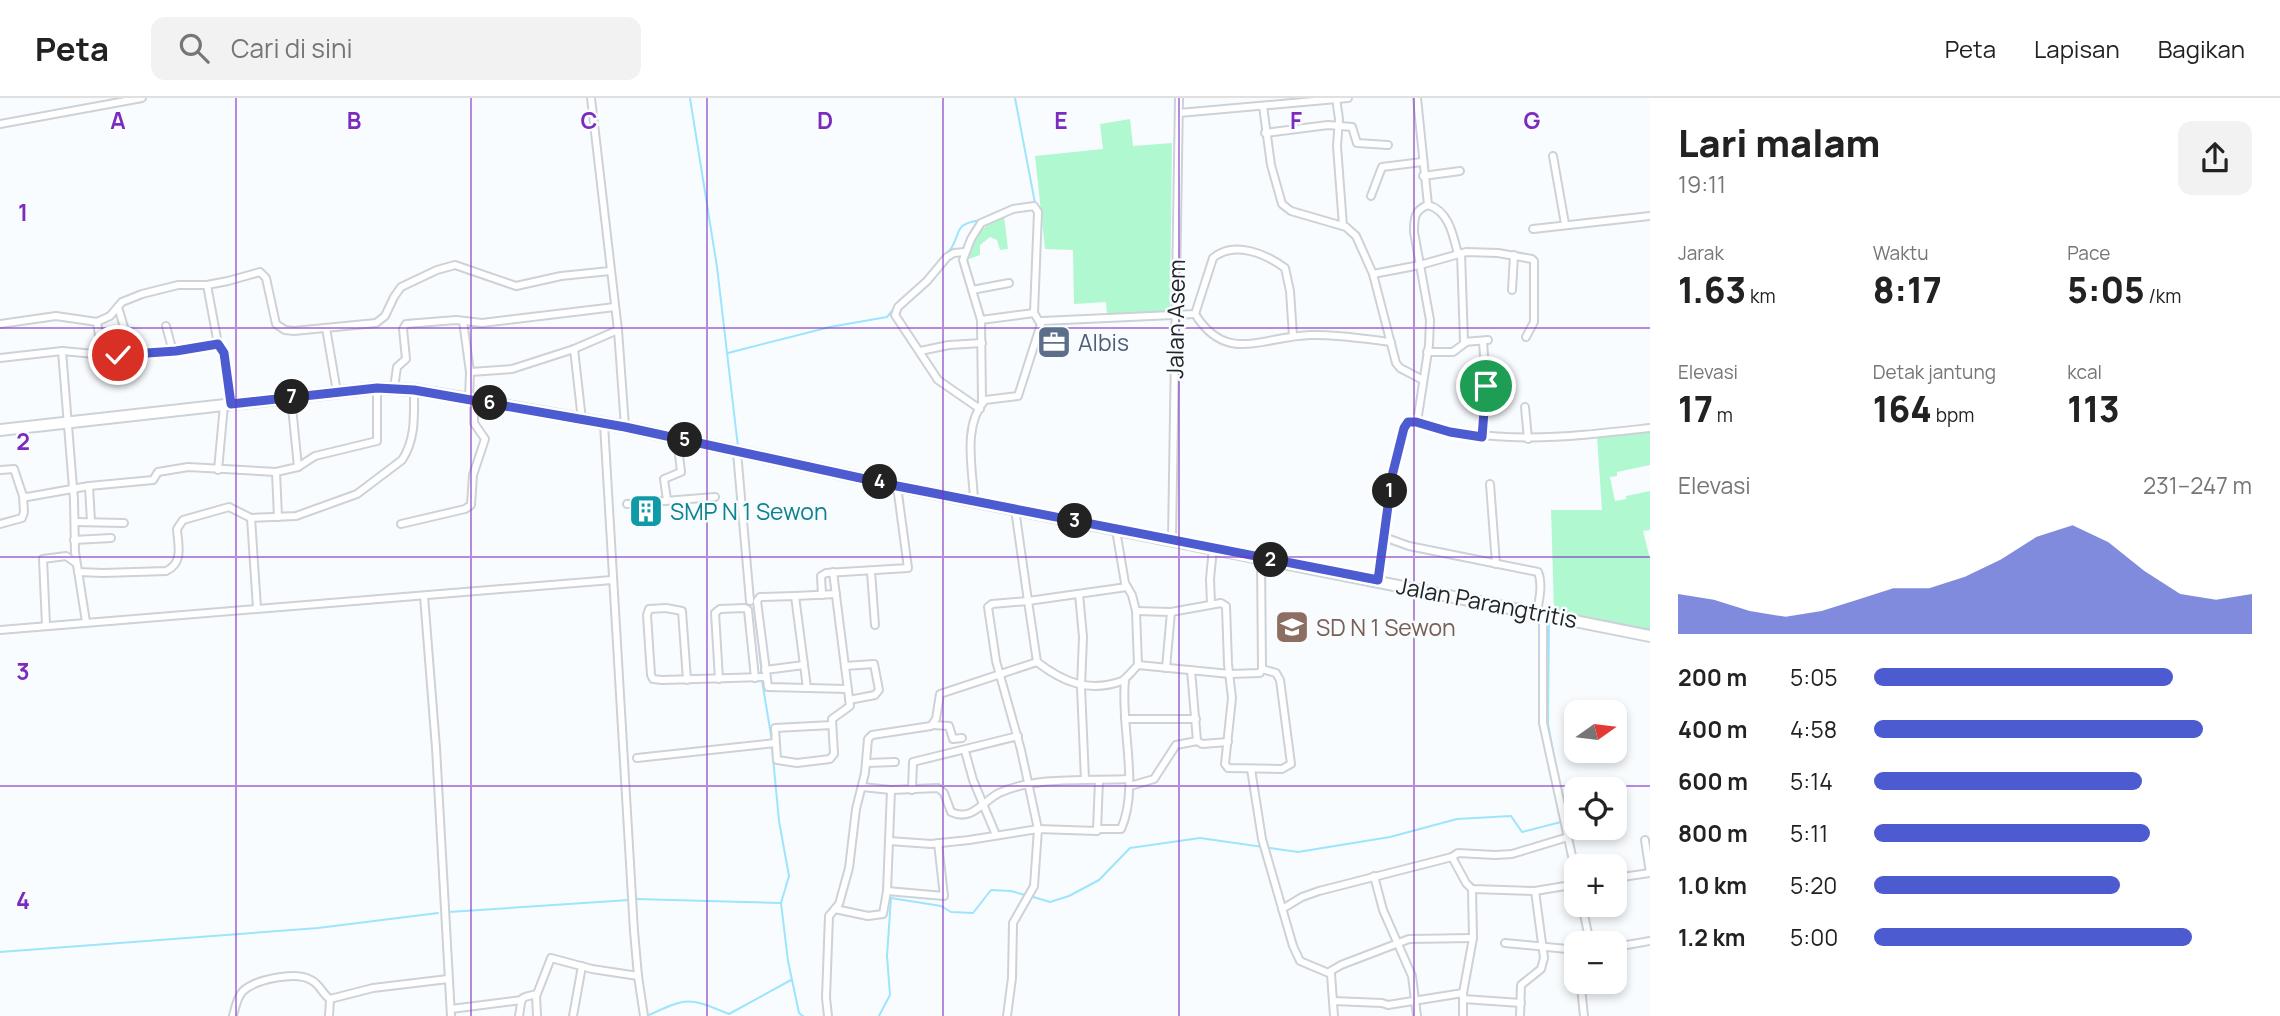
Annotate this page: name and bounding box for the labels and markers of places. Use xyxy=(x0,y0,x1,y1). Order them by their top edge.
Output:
office icon: Albis xyxy=(1035,323,1073,361)
pin xyxy=(88,325,148,385)
place label: Albis xyxy=(1078,326,1129,358)
pin xyxy=(1456,356,1516,416)
pin: 7 xyxy=(274,380,310,414)
pin: 6 xyxy=(472,386,508,420)
pin: 5 xyxy=(668,422,702,458)
pin: 4 xyxy=(862,464,898,500)
pin: 1 xyxy=(1372,474,1408,508)
building icon: SMP N 1 Sewon xyxy=(627,492,665,530)
place label: SMP N 1 Sewon xyxy=(670,495,828,527)
pin: 3 xyxy=(1058,504,1092,538)
pin: 2 xyxy=(1254,542,1288,578)
school or university icon: SD N 1 Sewon xyxy=(1273,608,1311,646)
place label: SD N 1 Sewon xyxy=(1316,611,1456,643)

